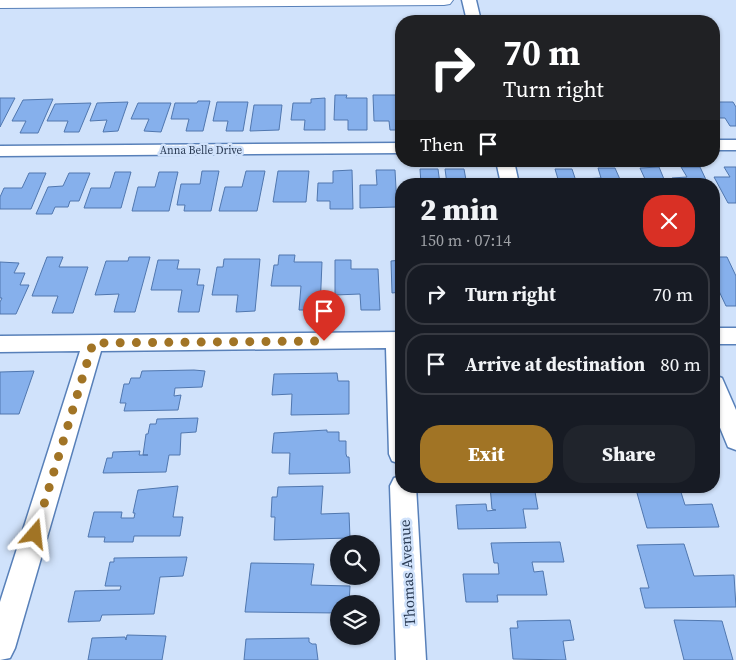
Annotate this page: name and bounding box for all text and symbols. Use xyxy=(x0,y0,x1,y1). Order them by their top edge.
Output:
text: 70 m xyxy=(503,29,580,77)
icon: right xyxy=(420,35,485,100)
text: Turn right xyxy=(503,74,604,104)
icon: arrive xyxy=(474,130,502,158)
text: Then xyxy=(420,131,464,157)
street label: Anna Belle Drive xyxy=(160,143,243,158)
text: 2 min xyxy=(420,189,498,230)
button: close xyxy=(643,195,695,247)
text: 150 m · 07:14 xyxy=(420,229,511,251)
icon: right xyxy=(422,280,450,308)
text: Turn right xyxy=(465,281,556,307)
text: 70 m xyxy=(652,281,693,307)
pin xyxy=(303,290,345,341)
icon: arrive xyxy=(310,297,338,325)
icon: arrive xyxy=(422,350,450,378)
text: Arrive at destination xyxy=(465,351,645,377)
text: 80 m xyxy=(660,351,701,377)
button: Exit xyxy=(420,425,553,483)
button: Share xyxy=(563,425,695,483)
position arrow xyxy=(8,507,60,559)
street label: Thomas Avenue xyxy=(394,519,420,627)
map controls xyxy=(330,535,380,645)
button: search xyxy=(330,535,380,585)
button: layers xyxy=(330,595,380,645)

